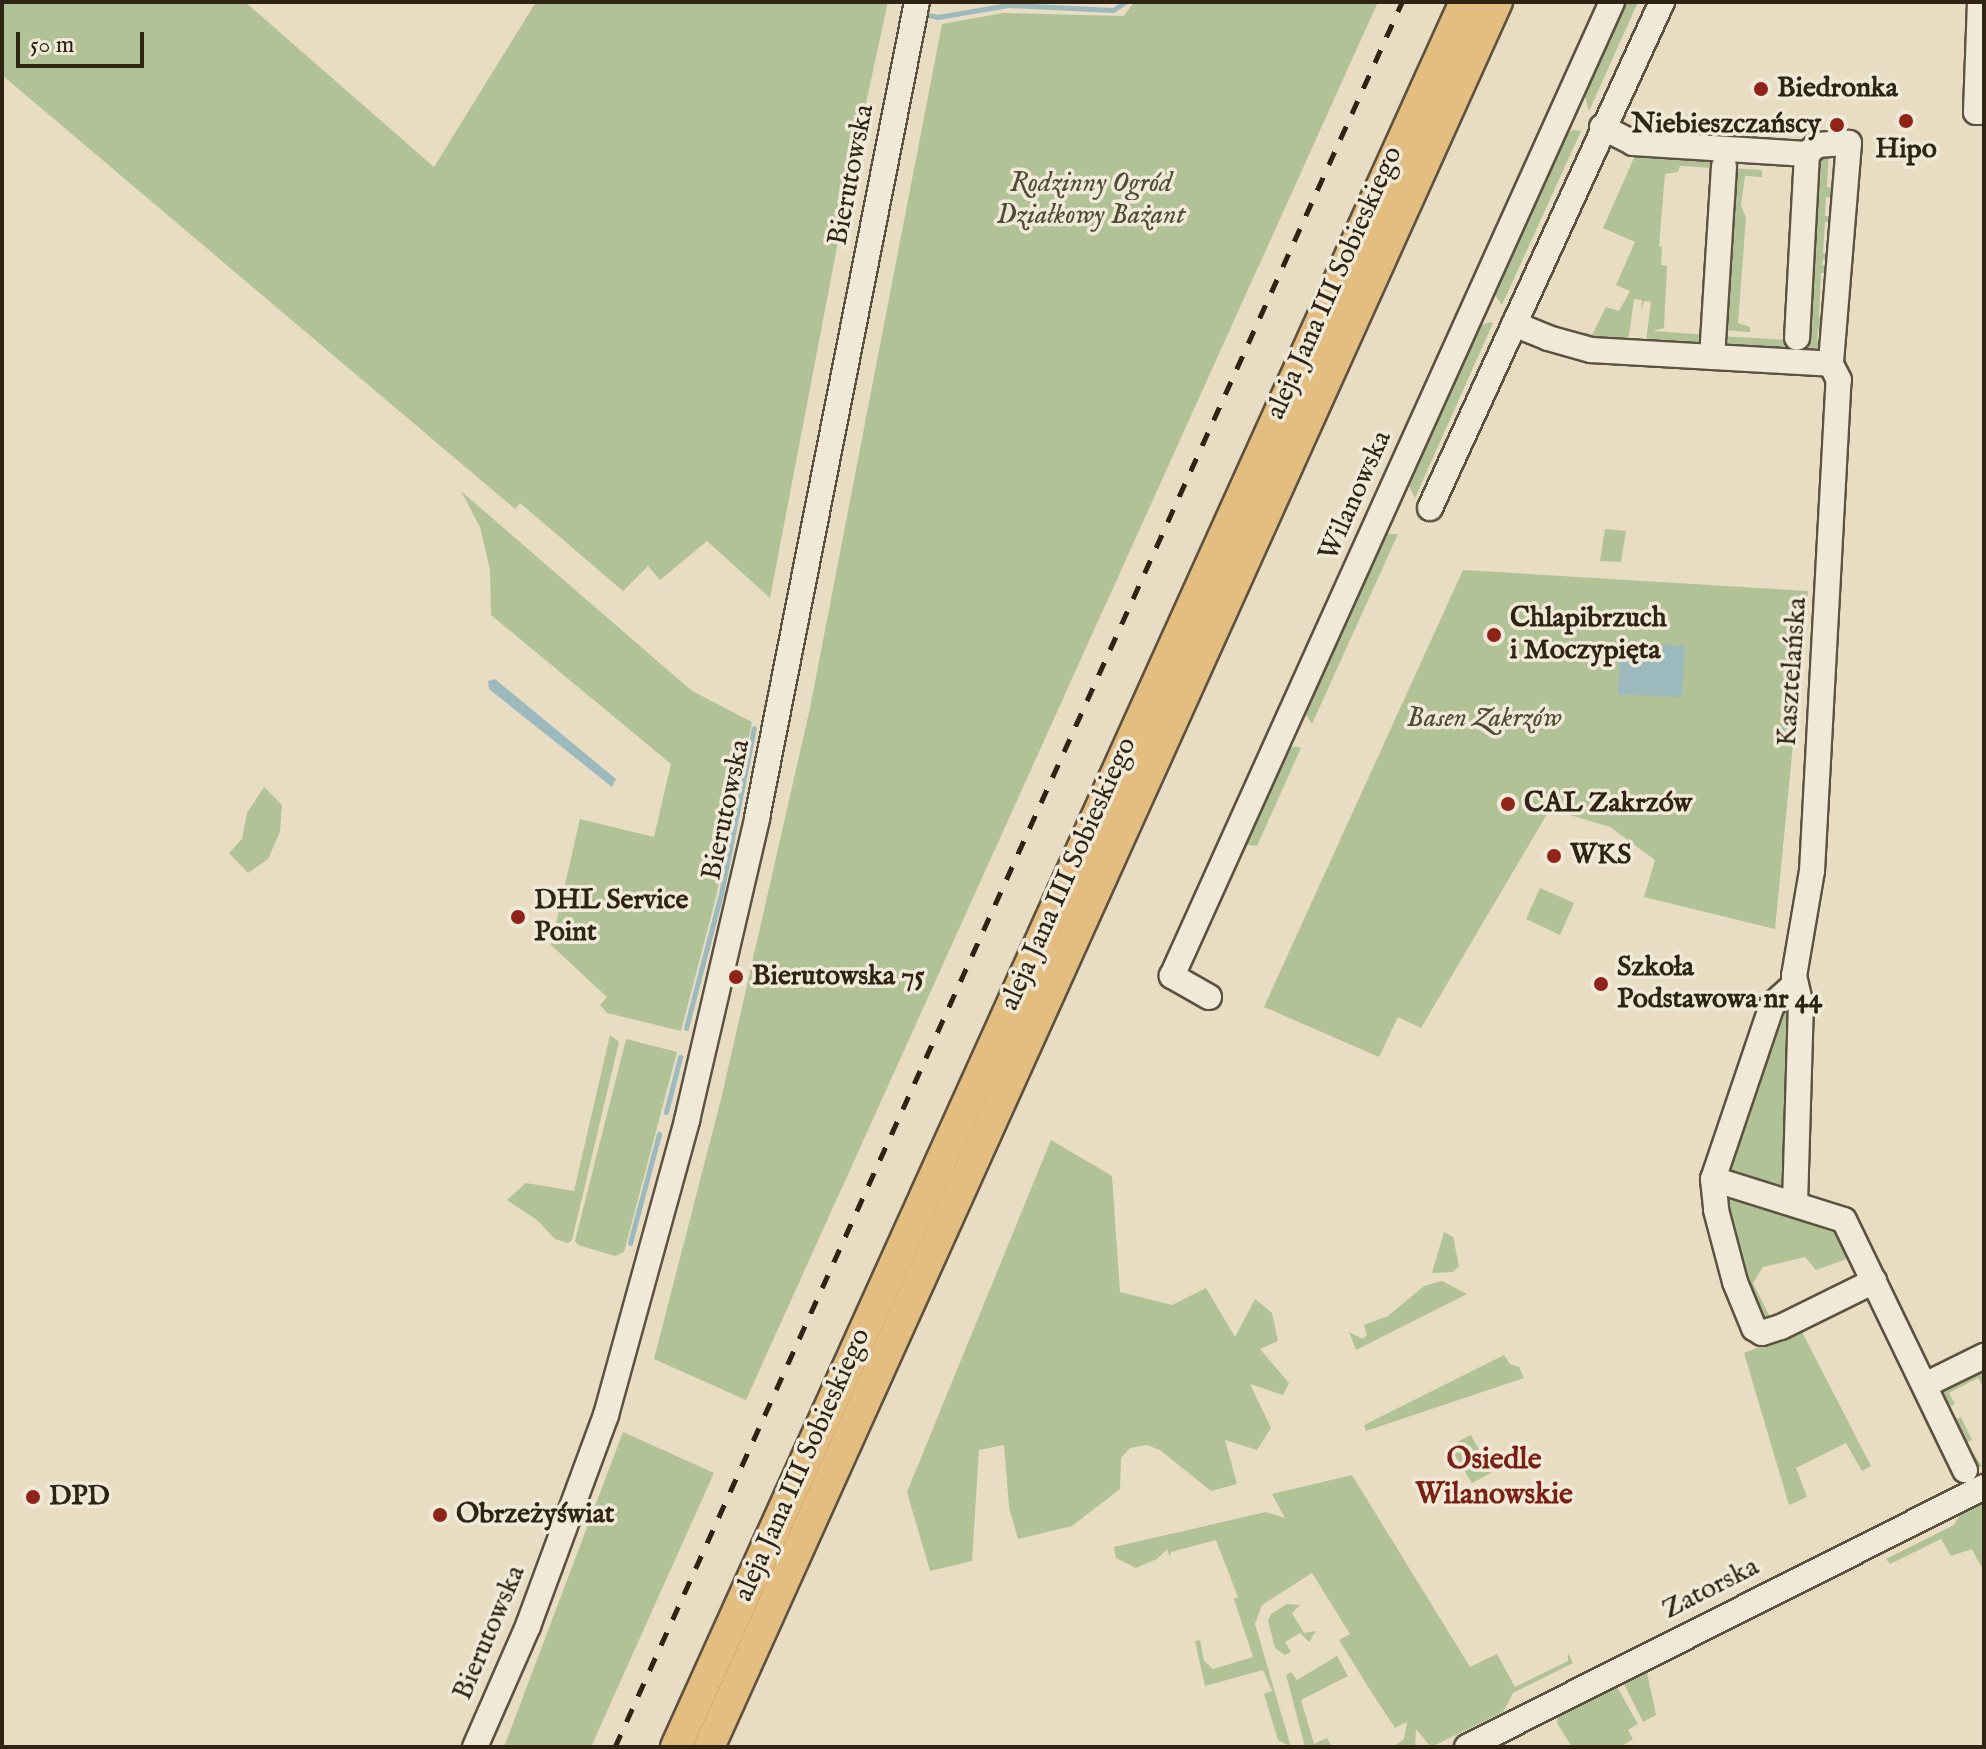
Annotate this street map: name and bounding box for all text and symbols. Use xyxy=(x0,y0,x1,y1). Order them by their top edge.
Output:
scale bar xyxy=(20,16,148,66)
text: 50 m xyxy=(30,30,74,61)
place label: Biedronka xyxy=(1777,72,1898,106)
marker: Biedronka xyxy=(1752,80,1770,98)
street label: Bierutowska xyxy=(822,102,882,248)
place label: Niebieszczańscy xyxy=(1631,108,1821,142)
marker: Hipo xyxy=(1897,112,1915,130)
marker: Niebieszczańscy xyxy=(1828,116,1846,134)
place label: Hipo xyxy=(1875,133,1937,167)
street label: aleja Jana III Sobieskiego xyxy=(1260,141,1410,425)
park label: Rodzinny Ogród Działkowy Bażant xyxy=(997,167,1185,233)
street label: Wilanowska xyxy=(1312,426,1400,566)
street label: Kasztelańska xyxy=(1771,596,1815,748)
place label: Chlapibrzuch i Moczypięta xyxy=(1510,602,1667,668)
marker: Chlapibrzuch i Moczypięta xyxy=(1485,626,1503,644)
park label: Basen Zakrzów xyxy=(1407,702,1561,736)
street label: aleja Jana III Sobieskiego xyxy=(994,732,1144,1016)
street label: Bierutowska xyxy=(696,736,758,884)
place label: CAL Zakrzów xyxy=(1524,787,1692,821)
marker: CAL Zakrzów xyxy=(1499,795,1517,813)
place label: WKS xyxy=(1570,839,1631,873)
marker: WKS xyxy=(1545,847,1563,865)
place label: DHL Service Point xyxy=(534,884,688,950)
marker: DHL Service Point xyxy=(509,908,527,926)
place label: Szkoła Podstawowa nr 44 xyxy=(1617,951,1822,1017)
place label: Bierutowska 75 xyxy=(752,960,925,994)
marker: Bierutowska 75 xyxy=(727,968,745,986)
marker: Szkoła Podstawowa nr 44 xyxy=(1592,975,1610,993)
street label: aleja Jana III Sobieskiego xyxy=(728,1323,878,1607)
district label: Osiedle Wilanowskie xyxy=(1415,1442,1573,1512)
place label: DPD xyxy=(49,1480,110,1514)
marker: DPD xyxy=(24,1488,42,1506)
place label: Obrzeżyświat xyxy=(456,1498,614,1532)
marker: Obrzeżyświat xyxy=(431,1506,449,1524)
street label: Zatorska xyxy=(1657,1551,1765,1627)
street label: Bierutowska xyxy=(447,1561,533,1705)

